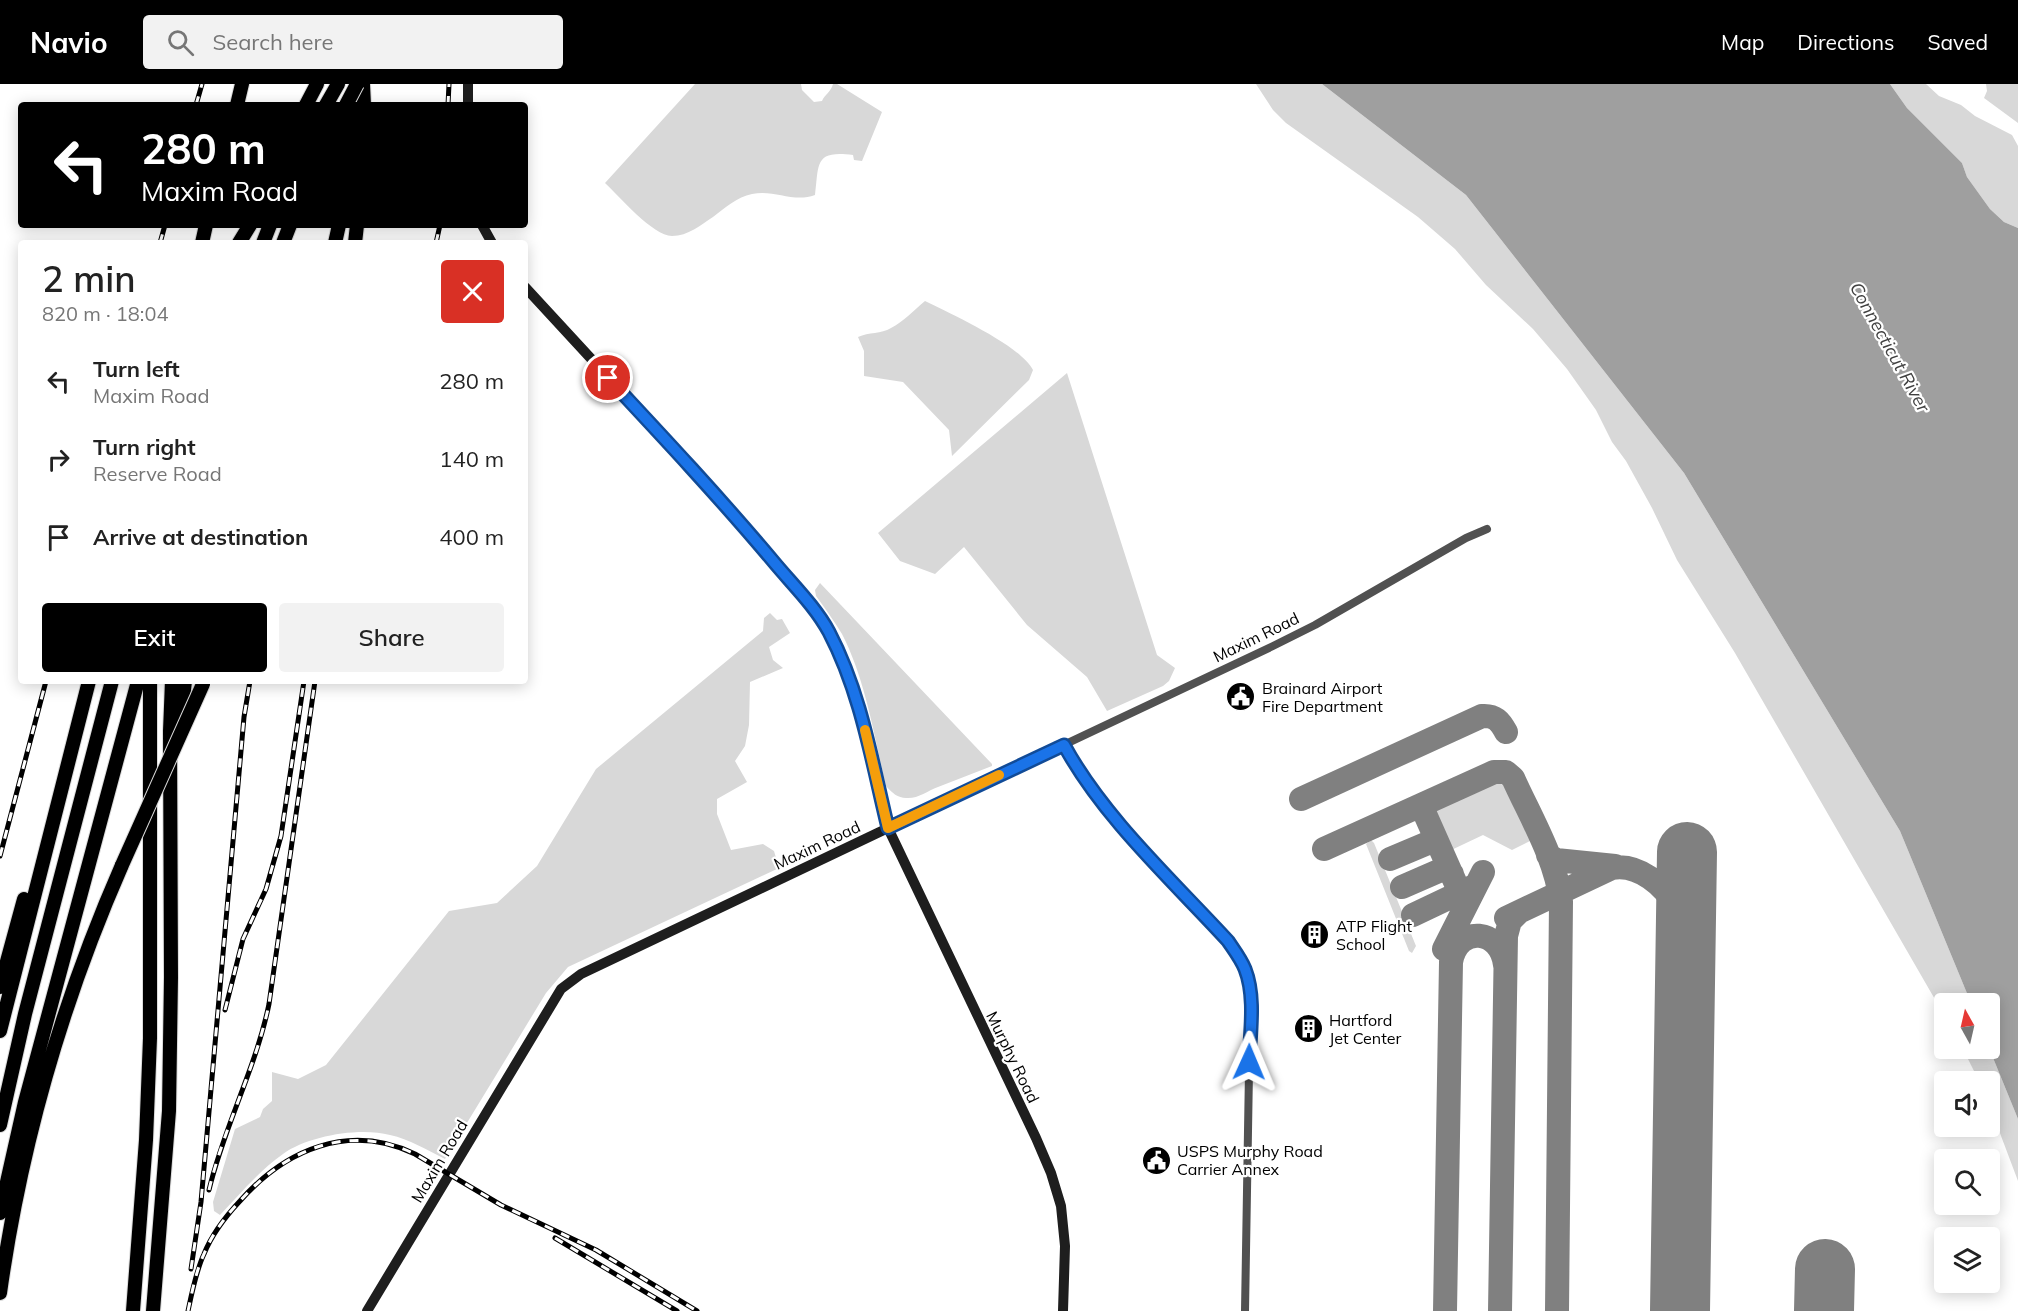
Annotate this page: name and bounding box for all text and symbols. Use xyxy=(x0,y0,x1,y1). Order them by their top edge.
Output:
search box xyxy=(143,15,563,69)
text: Navio xyxy=(30,25,107,60)
icon: search xyxy=(164,26,197,59)
text: Search here xyxy=(212,28,333,56)
text: Map xyxy=(1721,29,1764,55)
text: Directions xyxy=(1797,29,1894,55)
text: Saved xyxy=(1927,29,1988,55)
text: 280 m xyxy=(141,122,266,175)
icon: left xyxy=(42,126,120,204)
text: Maxim Road xyxy=(141,174,298,208)
text: 2 min xyxy=(42,256,136,301)
button: close xyxy=(441,260,504,323)
water label: Connecticut River xyxy=(1845,278,1936,417)
text: 820 m · 18:04 xyxy=(42,301,168,326)
pin xyxy=(582,352,633,403)
text: Turn left xyxy=(93,355,180,383)
icon: arrive xyxy=(591,361,624,394)
icon: left xyxy=(42,365,75,398)
text: 280 m xyxy=(439,367,504,395)
text: Maxim Road xyxy=(93,383,209,408)
text: Turn right xyxy=(93,433,196,461)
icon: right xyxy=(42,443,75,476)
text: 140 m xyxy=(439,445,504,473)
text: Reserve Road xyxy=(93,461,222,486)
icon: arrive xyxy=(42,521,75,554)
text: Arrive at destination xyxy=(93,523,308,551)
text: 400 m xyxy=(439,523,504,551)
button: Exit xyxy=(42,603,267,672)
button: Share xyxy=(279,603,504,672)
street label: Maxim Road xyxy=(1210,608,1302,666)
place label: Brainard Airport Fire Department xyxy=(1262,678,1383,716)
public building icon: Brainard Airport Fire Department xyxy=(1225,681,1257,713)
street label: Maxim Road xyxy=(771,816,863,874)
place label: ATP Flight School xyxy=(1336,916,1412,954)
building icon: ATP Flight School xyxy=(1299,919,1331,951)
north arrow xyxy=(1934,993,2000,1059)
map controls xyxy=(1934,993,2000,1293)
street label: Murphy Road xyxy=(982,1008,1044,1106)
place label: Hartford Jet Center xyxy=(1329,1010,1401,1048)
building icon: Hartford Jet Center xyxy=(1292,1013,1324,1045)
position arrow xyxy=(1217,1030,1281,1094)
button: sound xyxy=(1934,1071,2000,1137)
street label: Maxim Road xyxy=(406,1116,472,1206)
place label: USPS Murphy Road Carrier Annex xyxy=(1177,1141,1323,1179)
public building icon: USPS Murphy Road Carrier Annex xyxy=(1140,1144,1172,1176)
button: search xyxy=(1934,1149,2000,1215)
button: layers xyxy=(1934,1227,2000,1293)

